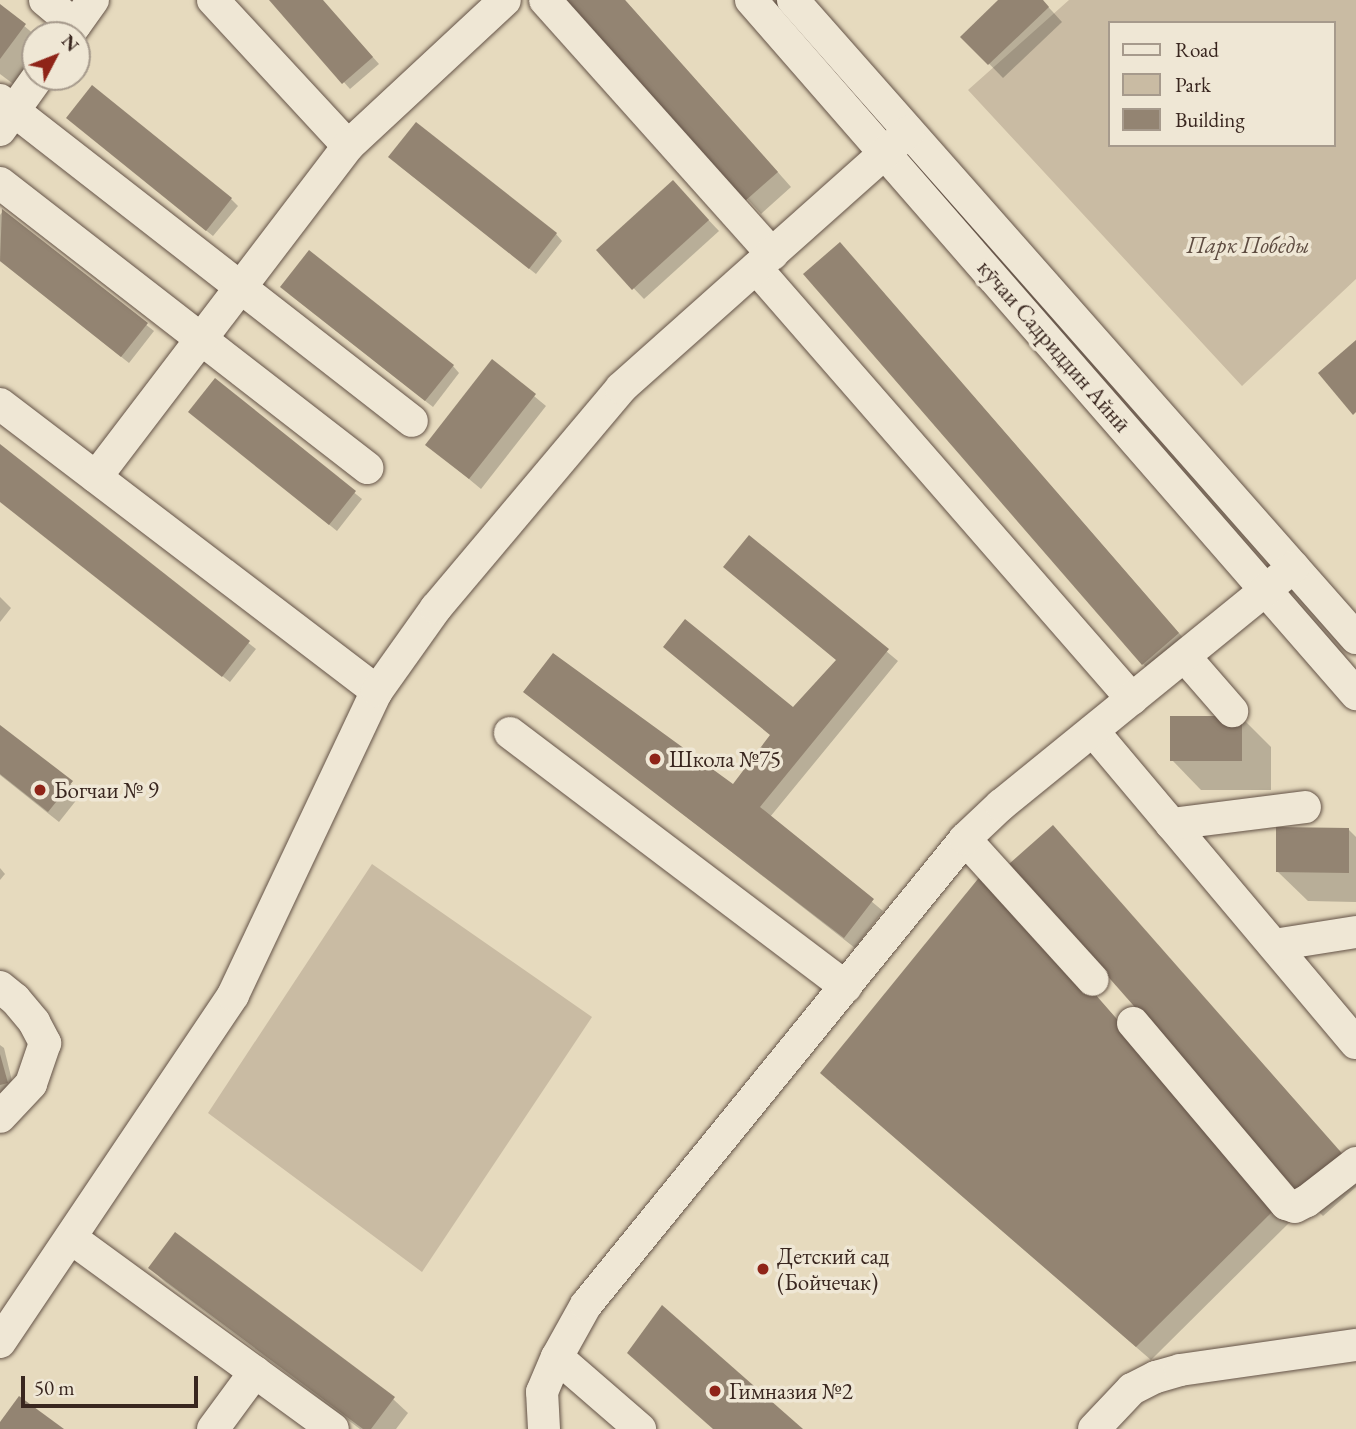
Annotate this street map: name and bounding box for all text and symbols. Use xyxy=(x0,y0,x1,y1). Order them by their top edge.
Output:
north arrow xyxy=(21,21,91,91)
legend xyxy=(1108,21,1335,147)
text: N xyxy=(56,29,85,57)
text: Road xyxy=(1175,36,1219,63)
text: Park xyxy=(1175,71,1211,98)
text: Building xyxy=(1175,106,1245,133)
park label: Парк Победы xyxy=(1187,231,1309,259)
street label: кӯчаи Садриддин Айнӣ xyxy=(972,254,1136,438)
place label: Школа №75 xyxy=(669,745,781,773)
marker: Школа №75 xyxy=(647,751,663,767)
place label: Богчаи № 9 xyxy=(54,776,159,804)
marker: Богчаи № 9 xyxy=(32,782,48,798)
place label: Детский сад (Бойчечак) xyxy=(777,1242,889,1296)
marker: Детский сад (Бойчечак) xyxy=(755,1261,771,1277)
scale bar xyxy=(24,1362,201,1406)
text: 50 m xyxy=(34,1374,75,1401)
place label: Гимназия №2 xyxy=(729,1377,853,1405)
marker: Гимназия №2 xyxy=(707,1383,723,1399)

